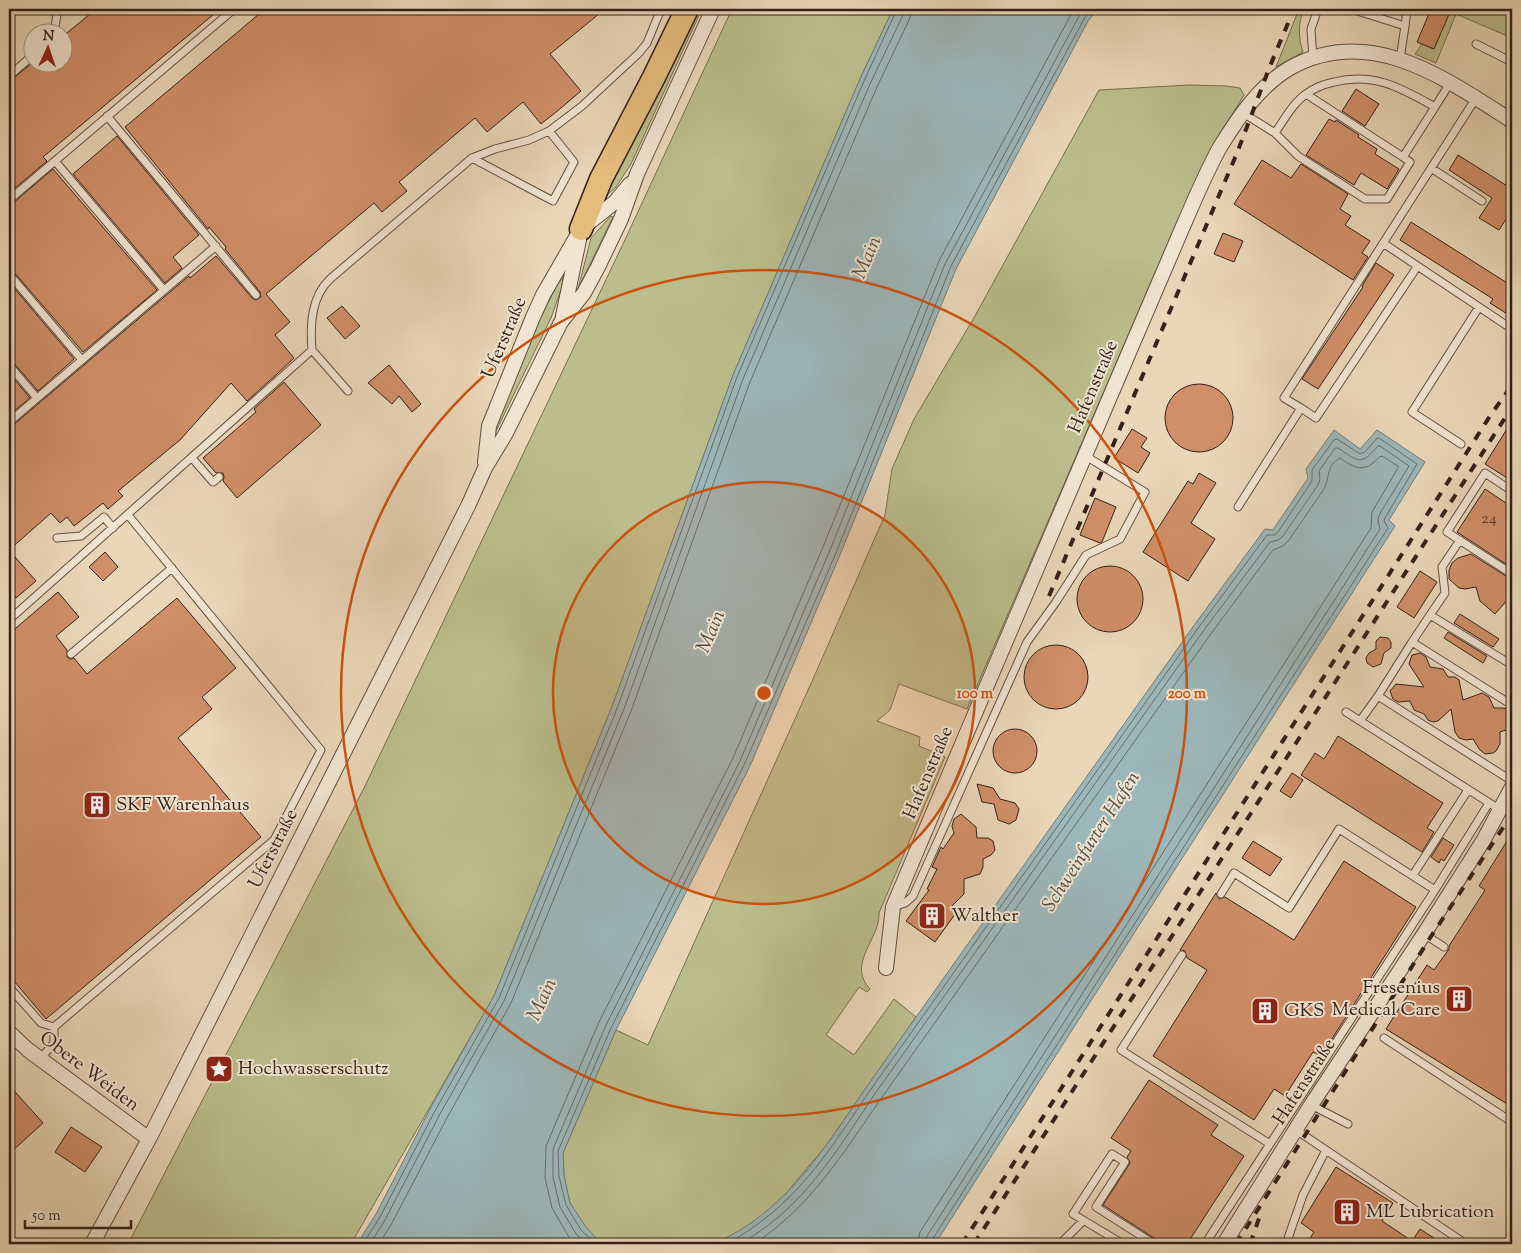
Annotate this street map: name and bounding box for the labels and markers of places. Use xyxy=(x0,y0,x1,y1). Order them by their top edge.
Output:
centre of rings xyxy=(755,684,773,702)
building icon: SKF Warenhaus xyxy=(82,790,112,820)
place label: SKF Warenhaus xyxy=(116,792,249,819)
building icon: Walther xyxy=(917,901,947,931)
place label: Walther xyxy=(951,903,1018,930)
place label: Fresenius Medical Care xyxy=(1332,975,1440,1024)
building icon: Fresenius Medical Care xyxy=(1444,984,1474,1014)
building icon: GKS xyxy=(1250,996,1280,1026)
place label: GKS xyxy=(1284,998,1324,1025)
place icon: Hochwasserschutz xyxy=(204,1054,234,1084)
place label: Hochwasserschutz xyxy=(238,1056,388,1083)
building icon: ML Lubrication xyxy=(1332,1197,1362,1227)
place label: ML Lubrication xyxy=(1366,1199,1495,1226)

